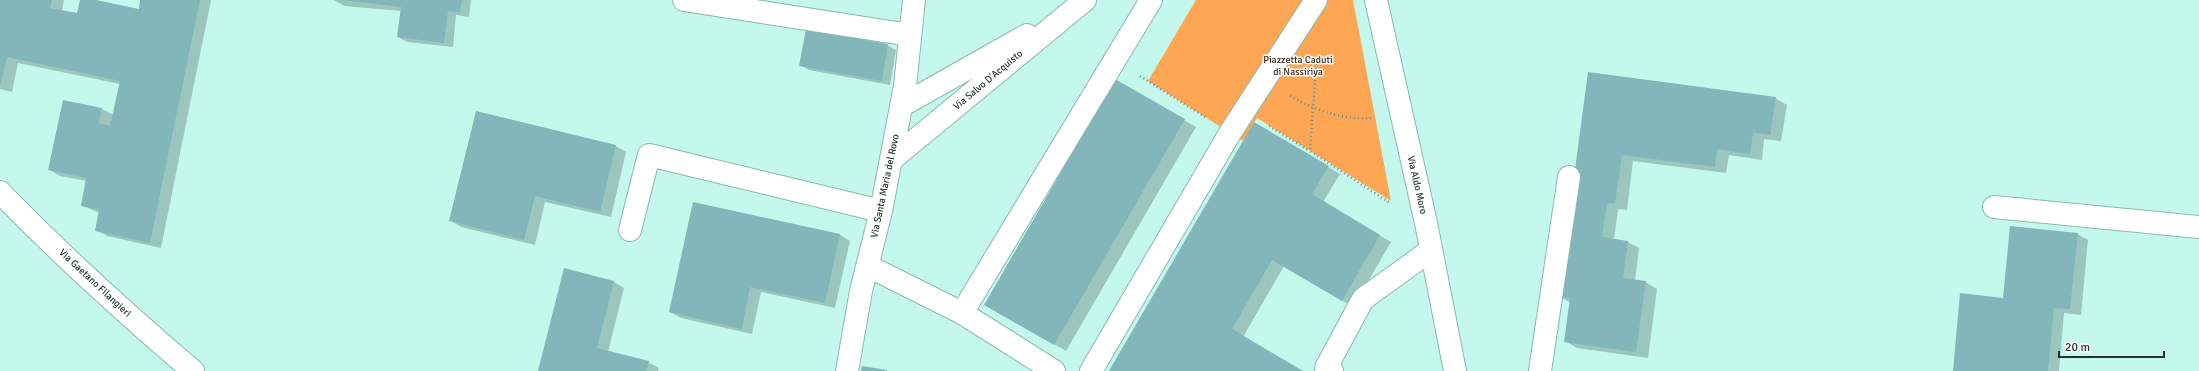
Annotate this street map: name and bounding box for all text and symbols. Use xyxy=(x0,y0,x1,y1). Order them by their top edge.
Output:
street label: Via Salvo D'Acquisto xyxy=(951,48,1025,112)
park label: Piazzetta Caduti di Nassiriya xyxy=(1263,54,1333,78)
street label: Via Santa Maria del Rovo xyxy=(868,133,902,239)
street label: Via Aldo Moro xyxy=(1404,155,1430,215)
street label: Via Gaetano Filangieri xyxy=(56,246,134,320)
scale bar xyxy=(2059,333,2164,359)
text: 20 m xyxy=(2065,340,2090,355)

